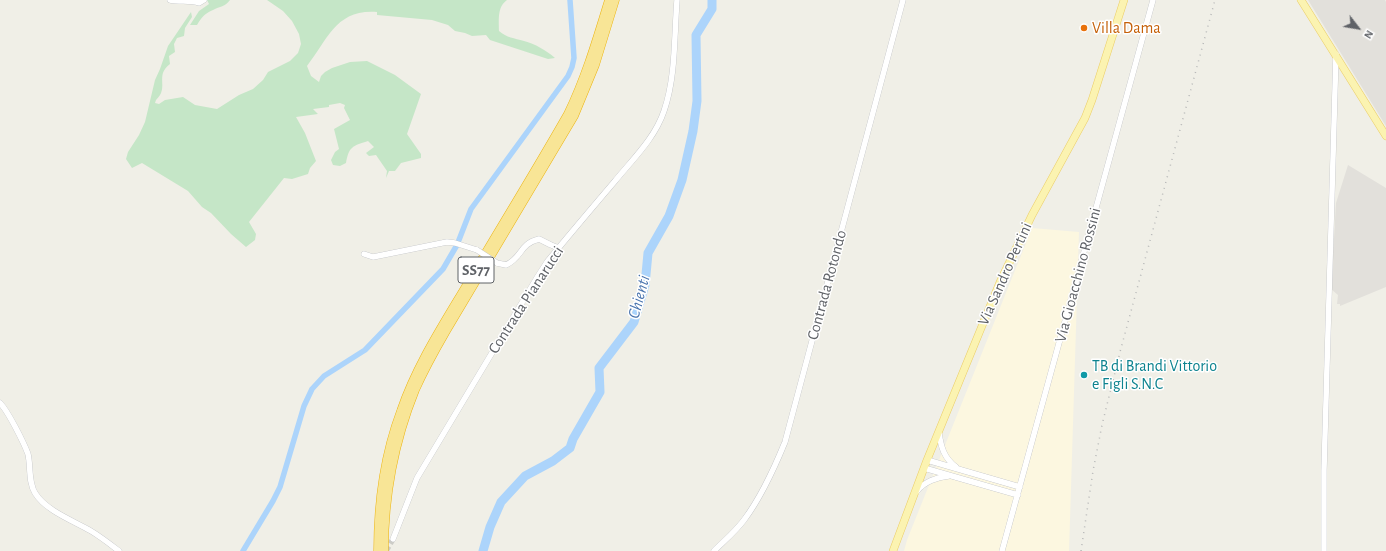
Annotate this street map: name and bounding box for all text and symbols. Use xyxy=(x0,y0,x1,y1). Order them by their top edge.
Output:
north arrow xyxy=(1338,8,1378,48)
place label: Villa Dama xyxy=(1092,18,1161,38)
marker: Villa Dama xyxy=(1079,23,1089,33)
text: N xyxy=(1362,28,1375,41)
street label: Via Gioacchino Rossini xyxy=(1051,205,1105,345)
street label: Via Sandro Pertini xyxy=(974,219,1036,329)
street label: Contrada Rotondo xyxy=(803,228,851,342)
street label: Contrada Pianarucci xyxy=(484,243,568,357)
road number: SS77 xyxy=(458,257,494,283)
water label: Chienti xyxy=(623,273,655,321)
place label: TB di Brandi Vittorio e Figli S.N.C xyxy=(1092,356,1217,394)
marker: TB di Brandi Vittorio e Figli S.N.C xyxy=(1079,370,1089,380)

